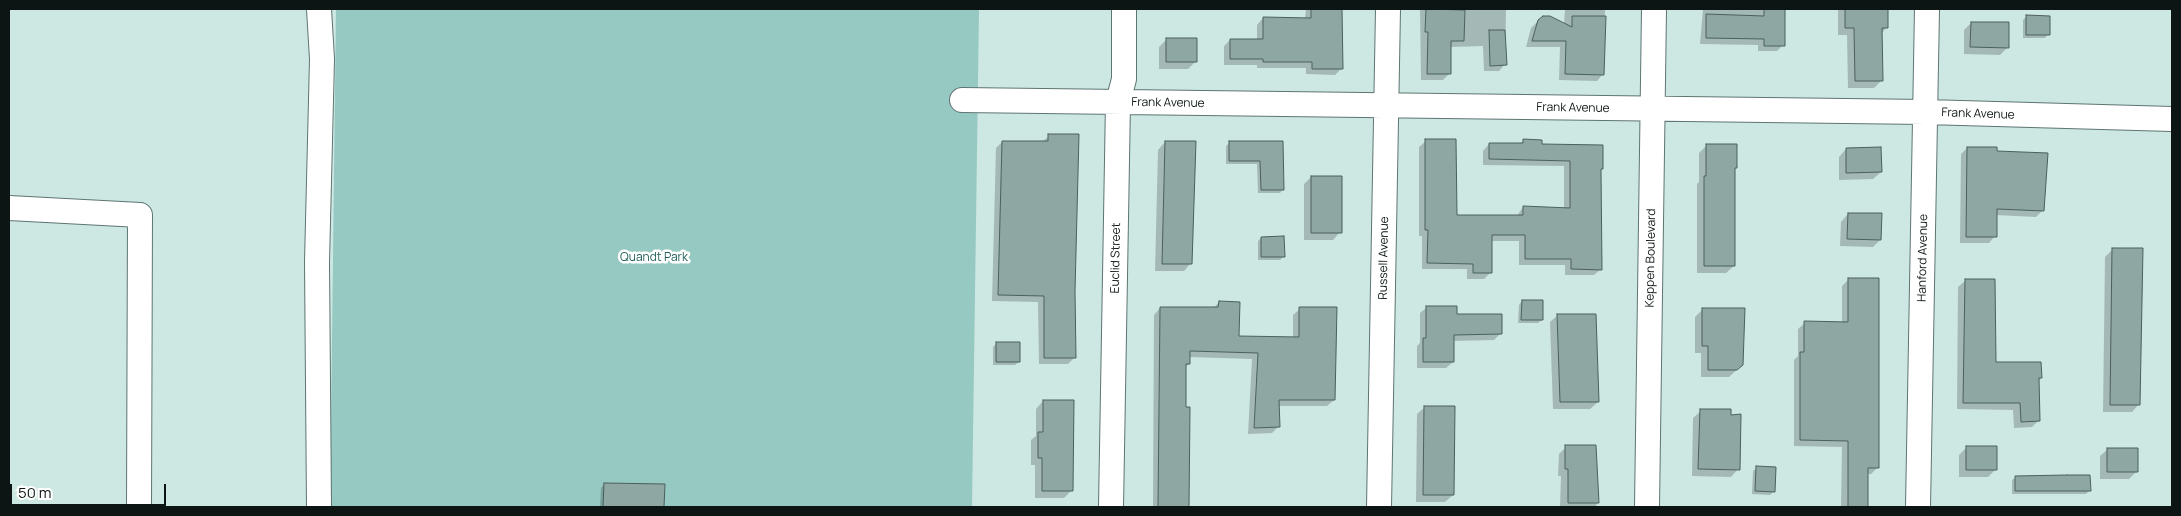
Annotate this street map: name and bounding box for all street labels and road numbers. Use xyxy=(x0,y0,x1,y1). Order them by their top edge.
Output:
street label: Frank Avenue xyxy=(1131,95,1205,111)
street label: Frank Avenue xyxy=(1536,100,1610,116)
street label: Frank Avenue xyxy=(1941,106,2015,122)
street label: Keppen Boulevard xyxy=(1643,208,1659,308)
street label: Hanford Avenue xyxy=(1915,214,1931,302)
street label: Russell Avenue xyxy=(1376,216,1392,300)
street label: Euclid Street xyxy=(1108,222,1124,294)

